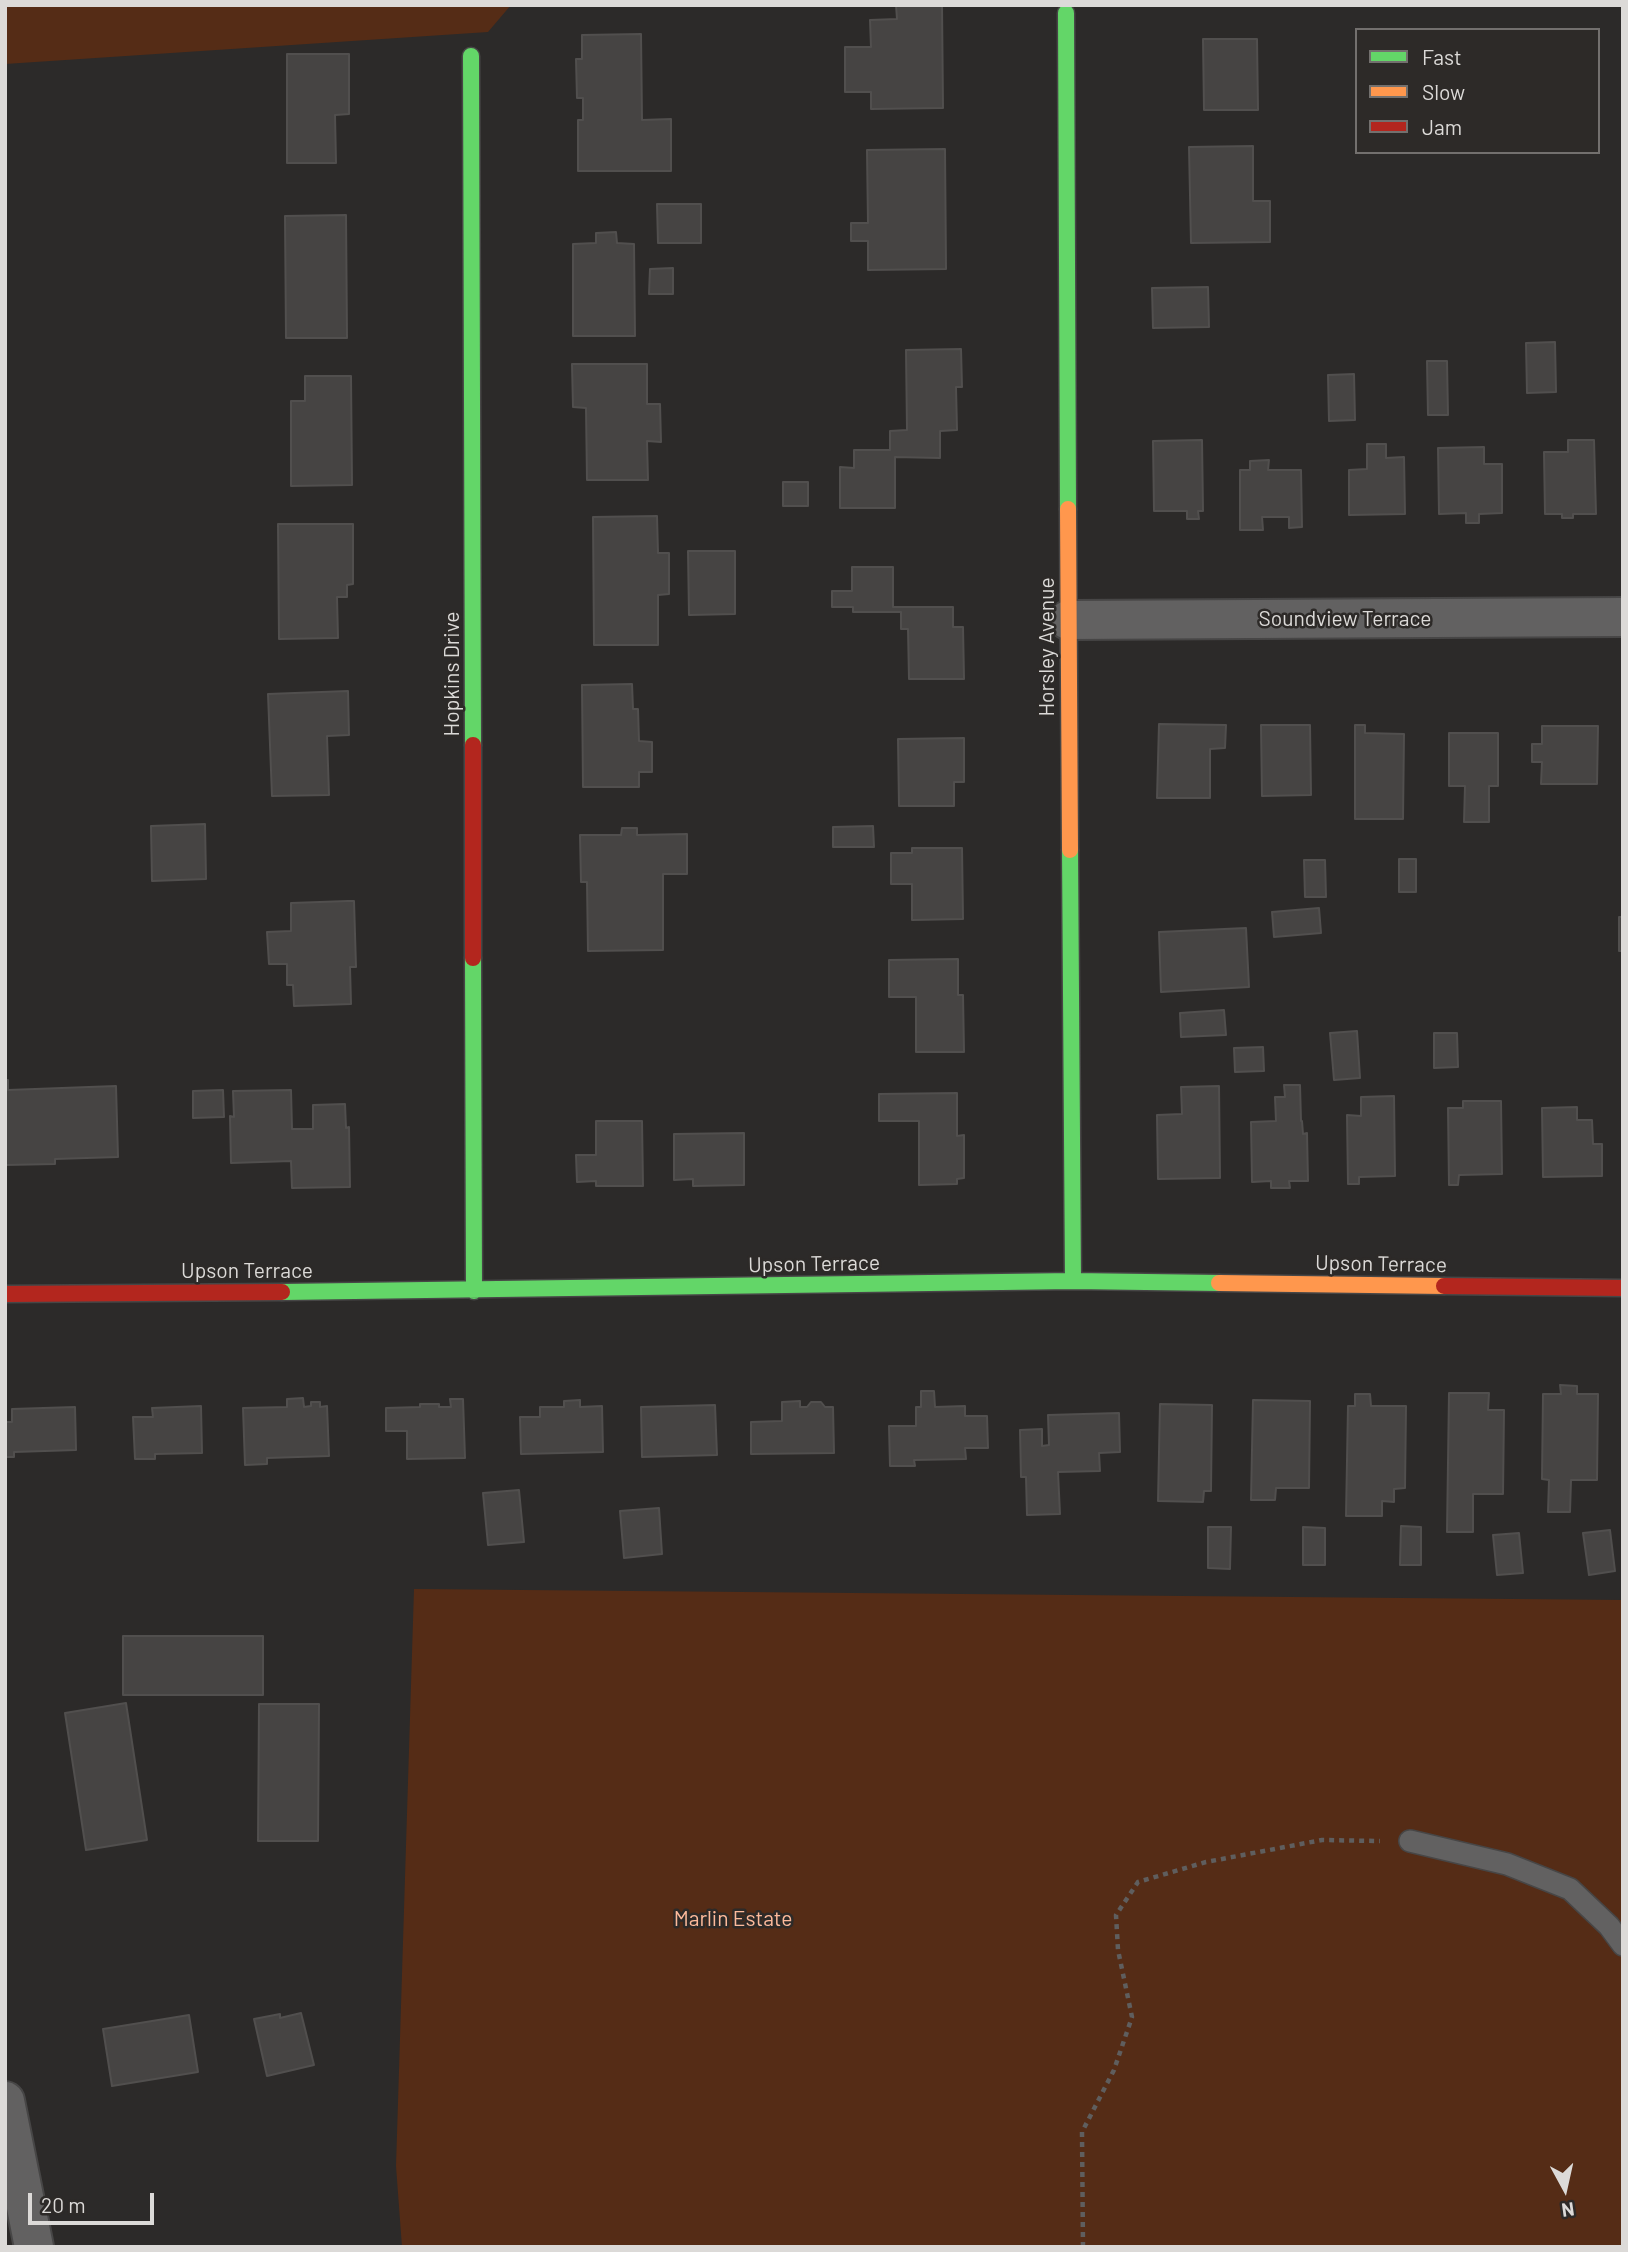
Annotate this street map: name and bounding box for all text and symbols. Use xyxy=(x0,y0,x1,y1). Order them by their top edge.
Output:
legend xyxy=(1355,28,1600,154)
text: Fast xyxy=(1422,44,1462,69)
text: Slow xyxy=(1422,79,1465,104)
text: Jam xyxy=(1422,114,1462,139)
street label: Horsley Avenue xyxy=(1034,577,1060,717)
street label: Soundview Terrace xyxy=(1259,606,1431,632)
street label: Hopkins Drive xyxy=(439,611,465,737)
street label: Upson Terrace xyxy=(748,1250,880,1278)
street label: Upson Terrace xyxy=(1315,1250,1447,1278)
street label: Upson Terrace xyxy=(181,1258,313,1284)
park label: Marlin Estate xyxy=(674,1906,792,1932)
north arrow xyxy=(1530,2154,1600,2224)
scale bar xyxy=(32,2178,158,2222)
text: 20 m xyxy=(41,2192,86,2217)
text: N xyxy=(1560,2198,1576,2223)

